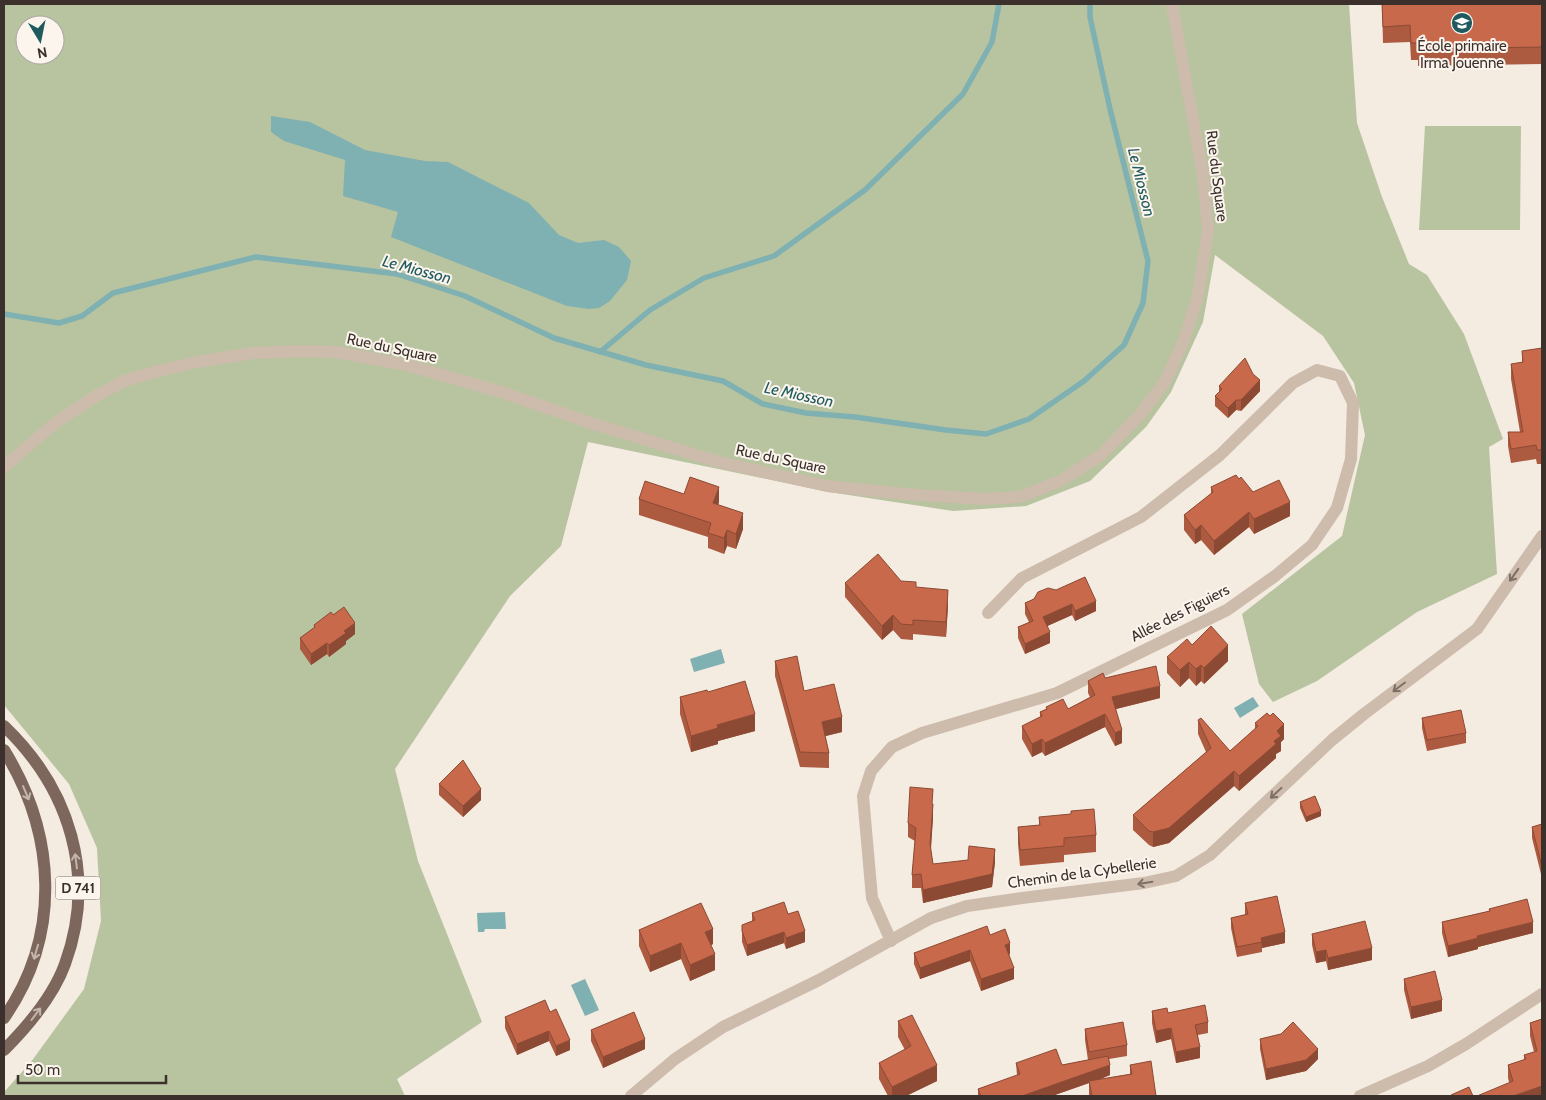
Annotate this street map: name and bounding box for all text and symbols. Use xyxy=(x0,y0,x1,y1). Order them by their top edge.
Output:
school or university icon: École primaire Irma Jouenne xyxy=(1450,11,1474,35)
north arrow xyxy=(15,15,65,65)
place label: École primaire Irma Jouenne xyxy=(1417,36,1507,72)
text: N xyxy=(36,43,49,63)
street label: Rue du Square xyxy=(1202,129,1232,223)
water label: Le Miosson xyxy=(1124,146,1159,219)
water label: Le Miosson xyxy=(380,251,453,288)
street label: Rue du Square xyxy=(345,330,439,366)
water label: Le Miosson xyxy=(763,378,835,411)
street label: Rue du Square xyxy=(734,441,828,477)
one-way arrow xyxy=(1509,568,1519,582)
street label: Allée des Figuiers xyxy=(1128,580,1232,646)
one-way arrow xyxy=(1392,682,1406,692)
one-way arrow xyxy=(22,785,32,800)
one-way arrow xyxy=(1269,787,1282,799)
one-way arrow xyxy=(71,854,81,870)
street label: Chemin de la Cybellerie xyxy=(1007,854,1158,892)
road number: D 741 xyxy=(56,876,100,900)
one-way arrow xyxy=(1137,878,1153,888)
one-way arrow xyxy=(30,944,40,960)
one-way arrow xyxy=(31,1007,41,1021)
scale bar xyxy=(18,1052,165,1084)
text: 50 m xyxy=(25,1061,60,1079)

